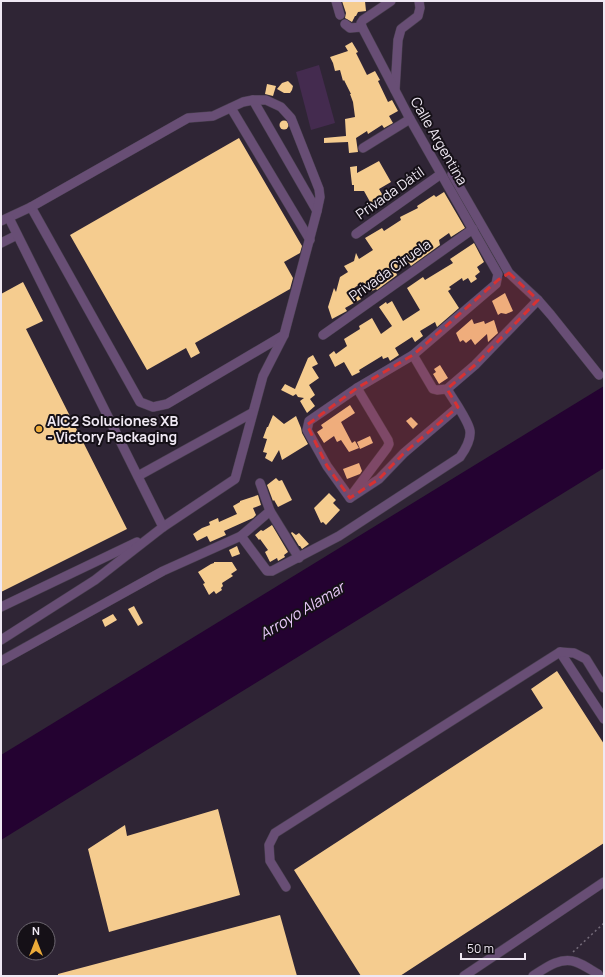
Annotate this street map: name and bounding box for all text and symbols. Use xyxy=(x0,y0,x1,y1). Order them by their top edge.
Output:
street label: Calle Argentina xyxy=(407,93,472,188)
street label: Privada Dátil xyxy=(352,162,428,223)
street label: Privada Ciruela xyxy=(345,234,434,305)
place label: AIC2 Soluciones XB - Victory Packaging xyxy=(47,411,178,446)
marker: AIC2 Soluciones XB - Victory Packaging xyxy=(34,424,44,434)
water label: Arroyo Alamar xyxy=(255,576,351,644)
north arrow xyxy=(16,921,56,961)
text: N xyxy=(32,923,40,938)
scale bar xyxy=(461,935,525,961)
text: 50 m xyxy=(467,940,494,957)

